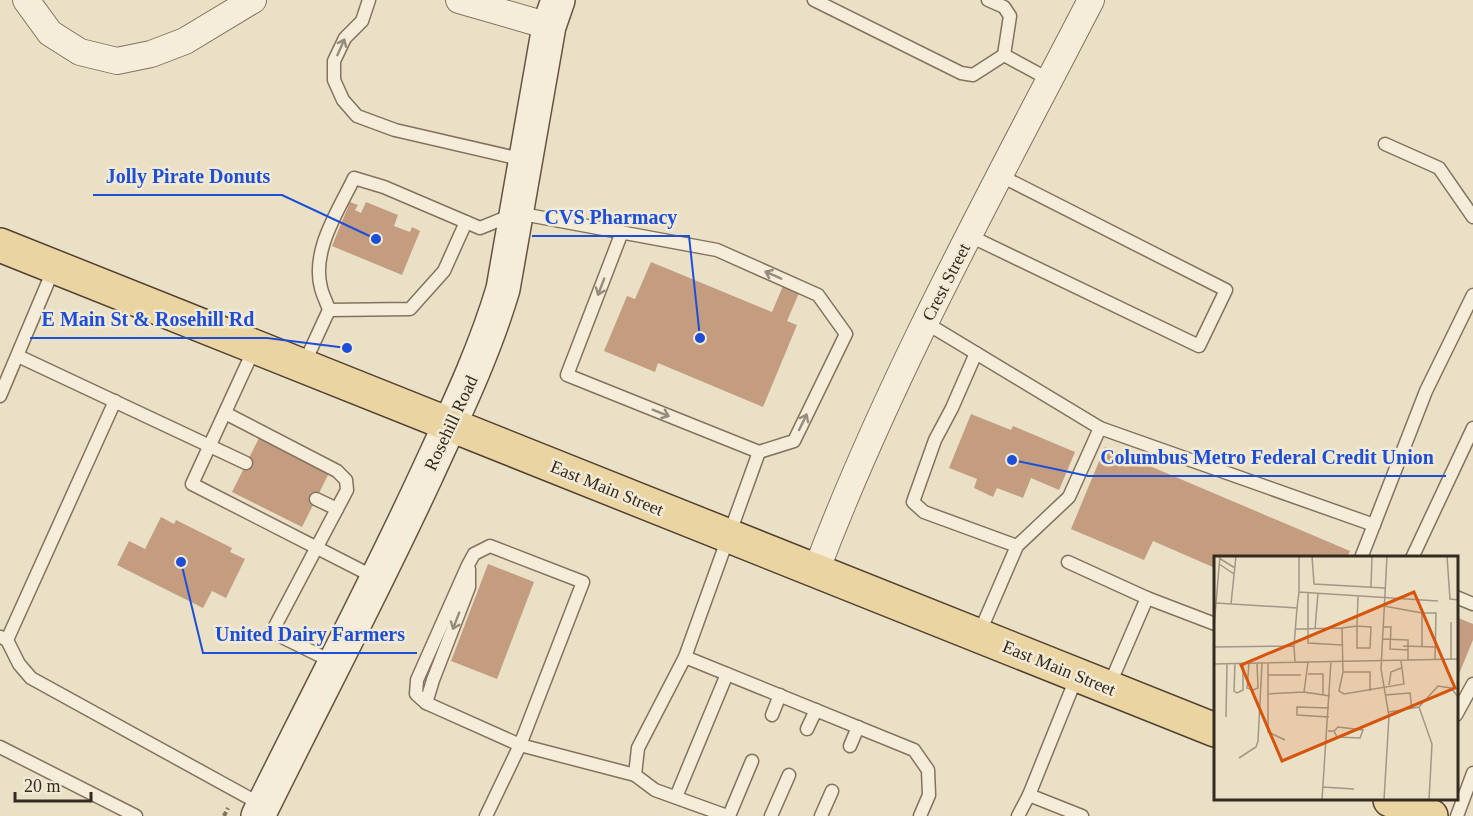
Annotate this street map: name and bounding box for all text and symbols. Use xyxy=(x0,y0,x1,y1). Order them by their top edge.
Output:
one-way arrow xyxy=(335,39,347,57)
callout: Jolly Pirate Donuts xyxy=(93,157,282,195)
text: Jolly Pirate Donuts xyxy=(106,165,270,188)
callout: CVS Pharmacy xyxy=(532,198,689,236)
text: CVS Pharmacy xyxy=(545,206,677,229)
street label: Crest Street xyxy=(918,240,974,324)
one-way arrow xyxy=(765,269,783,280)
one-way arrow xyxy=(595,277,606,296)
callout: E Main St & Rosehill Rd xyxy=(30,300,267,338)
text: E Main St & Rosehill Rd xyxy=(42,308,254,330)
street label: Rosehill Road xyxy=(420,372,482,474)
one-way arrow xyxy=(651,408,669,419)
one-way arrow xyxy=(798,414,810,432)
callout: Columbus Metro Federal Credit Union xyxy=(1088,438,1446,476)
text: Columbus Metro Federal Credit Union xyxy=(1100,446,1434,468)
street label: East Main Street xyxy=(548,456,666,520)
inset map xyxy=(1214,556,1458,801)
one-way arrow xyxy=(450,611,461,630)
callout: United Dairy Farmers xyxy=(203,615,417,653)
text: United Dairy Farmers xyxy=(215,623,405,646)
street label: East Main Street xyxy=(1000,636,1118,700)
scale bar xyxy=(15,765,92,803)
text: 20 m xyxy=(24,776,61,796)

